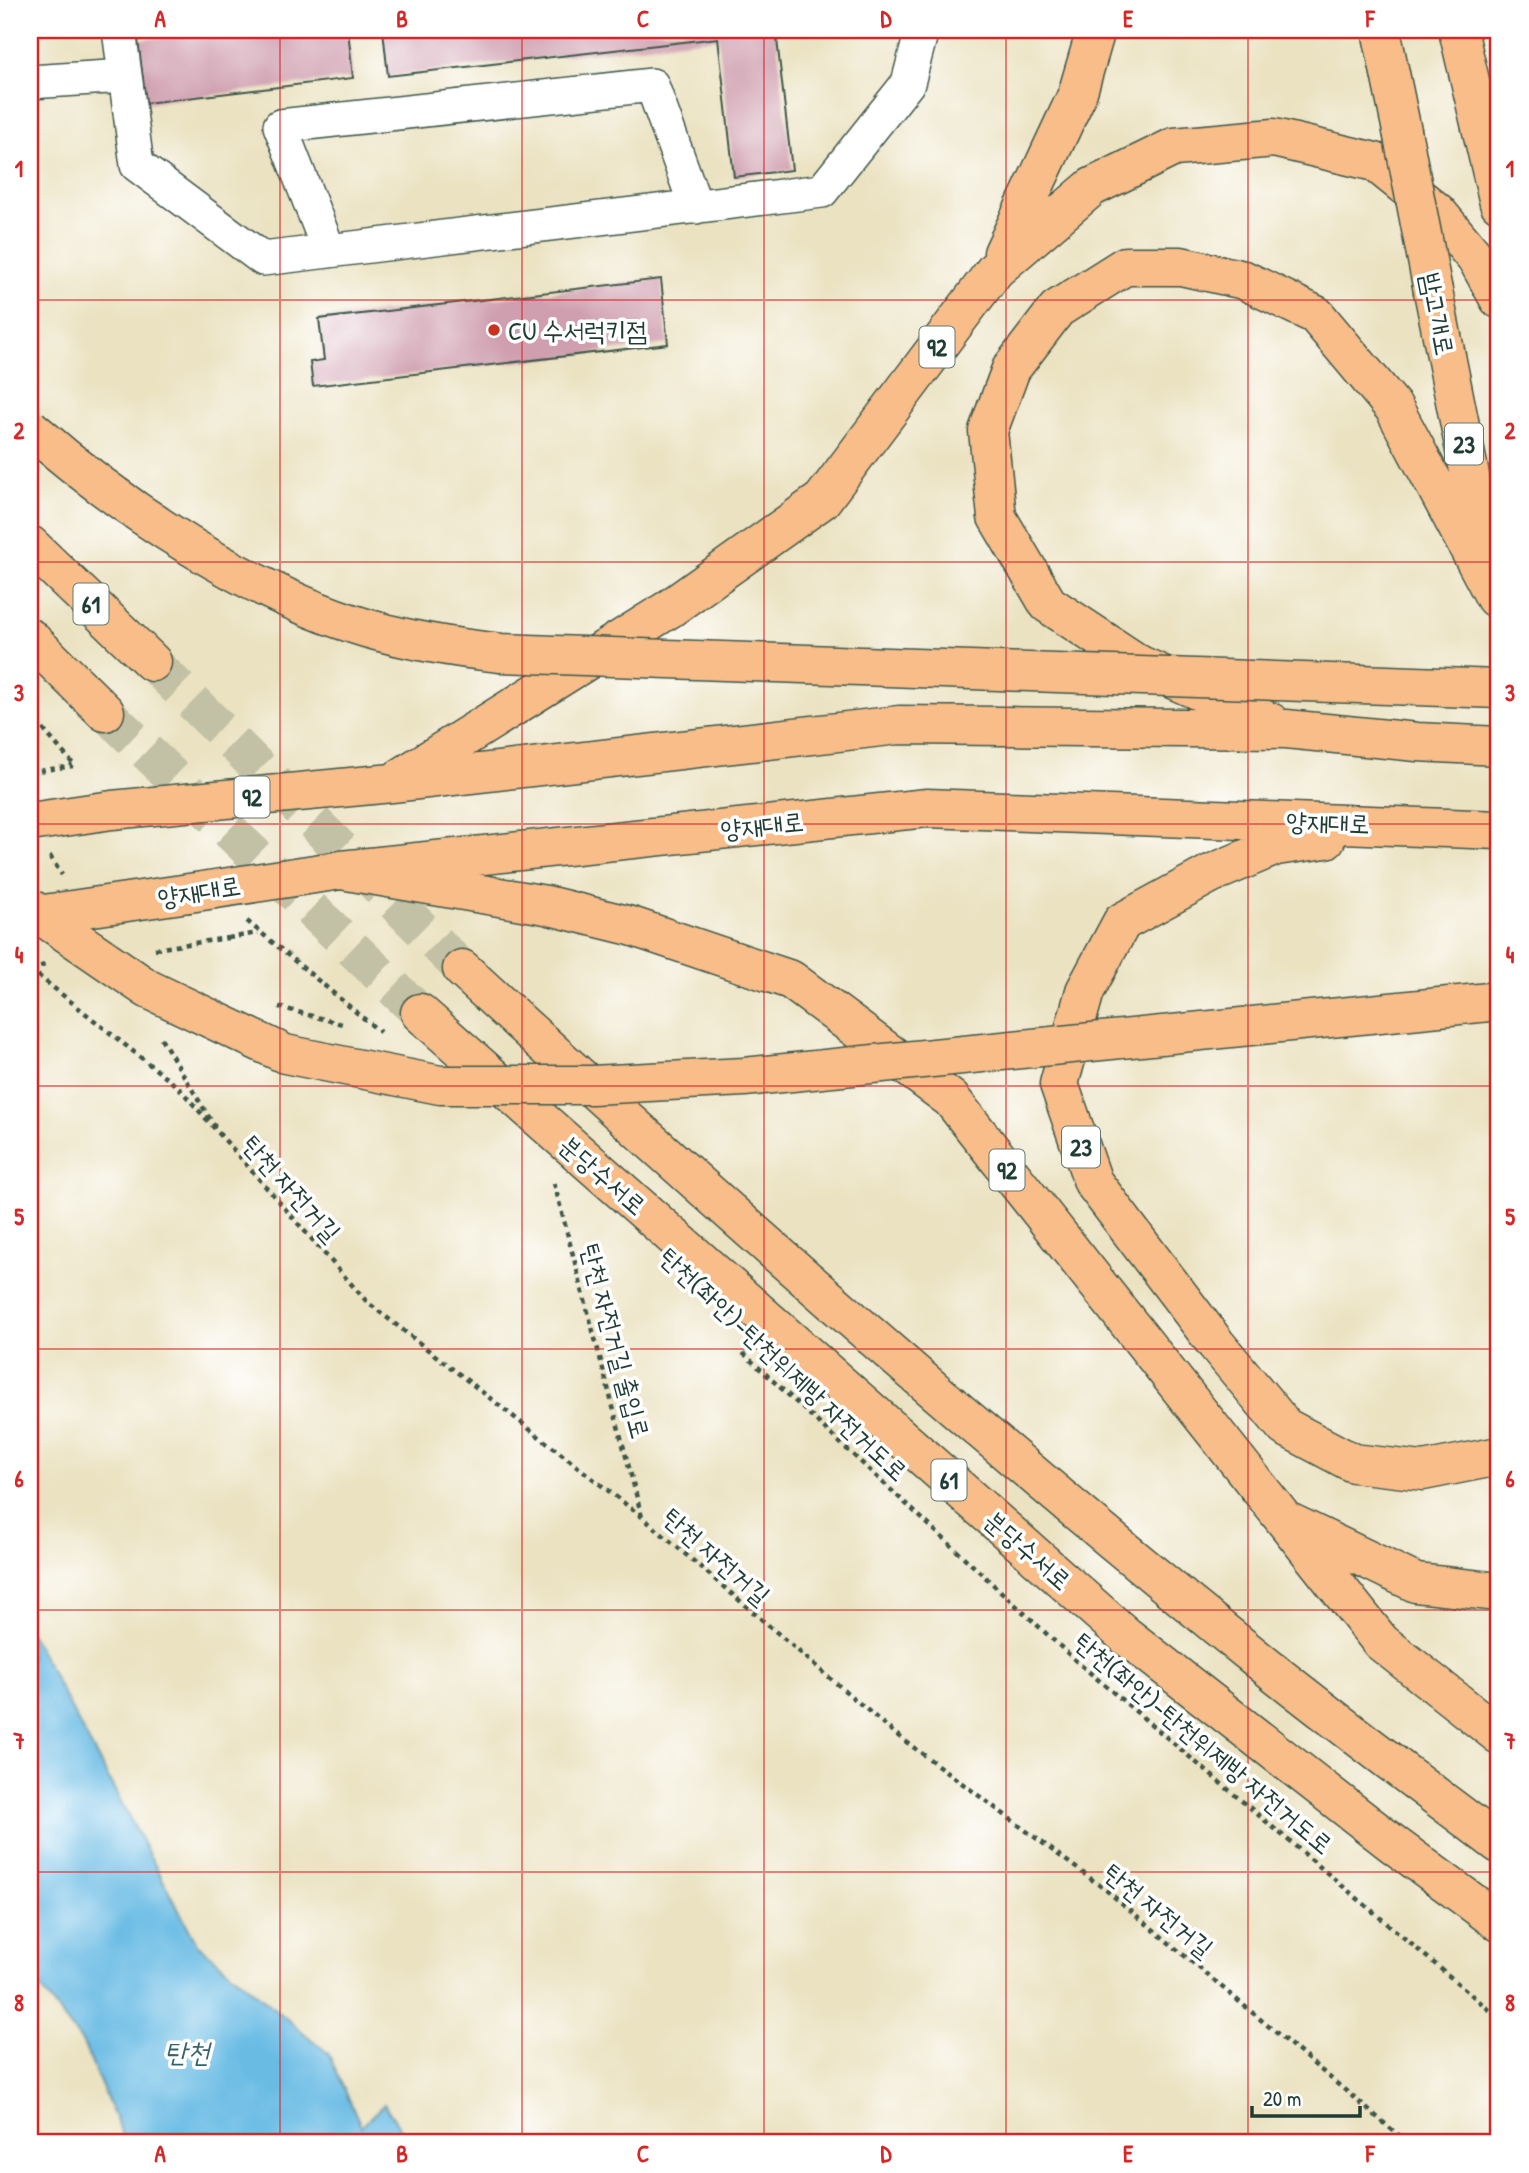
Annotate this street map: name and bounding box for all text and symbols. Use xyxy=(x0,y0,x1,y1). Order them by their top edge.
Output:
text: A xyxy=(154,3,166,34)
text: B xyxy=(396,3,408,34)
text: C xyxy=(637,3,649,34)
text: D xyxy=(881,3,893,34)
text: E xyxy=(1123,3,1134,34)
text: F xyxy=(1365,3,1376,34)
text: 1 xyxy=(15,153,23,184)
text: 1 xyxy=(1506,153,1514,184)
street label: 밤고개로 xyxy=(1413,270,1463,358)
place label: CU 수서럭키점 xyxy=(508,313,647,348)
marker: CU 수서럭키점 xyxy=(486,322,502,338)
road number: 92 xyxy=(920,326,954,368)
text: 2 xyxy=(14,415,25,446)
text: 2 xyxy=(1505,415,1516,446)
road number: 23 xyxy=(1445,424,1483,464)
road number: 61 xyxy=(74,584,108,624)
text: 3 xyxy=(14,677,24,708)
text: 3 xyxy=(1505,677,1515,708)
road number: 92 xyxy=(234,776,270,818)
street label: 양재대로 xyxy=(719,803,805,847)
street label: 양재대로 xyxy=(1286,803,1370,841)
street label: 양재대로 xyxy=(155,867,243,915)
text: 4 xyxy=(15,939,24,970)
text: 4 xyxy=(1506,939,1515,970)
road number: 23 xyxy=(1062,1126,1100,1168)
street label: 탄천 자전거길 xyxy=(235,1127,349,1249)
street label: 분당수서로 xyxy=(552,1127,654,1223)
road number: 92 xyxy=(990,1150,1024,1190)
text: 5 xyxy=(14,1201,24,1232)
text: 5 xyxy=(1505,1201,1515,1232)
street label: 탄천 자전거길 출입로 xyxy=(573,1240,659,1442)
street label: 탄천(좌안)-탄천위제방 자전거도로 xyxy=(652,1240,916,1488)
road number: 61 xyxy=(932,1460,967,1500)
text: 6 xyxy=(14,1463,24,1494)
text: 6 xyxy=(1505,1463,1515,1494)
street label: 탄천 자전거길 xyxy=(656,1500,778,1612)
street label: 분당수서로 xyxy=(977,1502,1079,1598)
street label: 탄천(좌안)-탄천위제방 자전거도로 xyxy=(1067,1624,1341,1862)
text: 7 xyxy=(12,1725,25,1756)
text: 7 xyxy=(1503,1725,1516,1756)
street label: 탄천 자전거길 xyxy=(1097,1855,1221,1965)
text: 8 xyxy=(14,1987,24,2018)
text: 8 xyxy=(1505,1987,1515,2018)
water label: 탄천 xyxy=(164,2033,212,2071)
scale bar xyxy=(1252,2075,1361,2119)
text: 20 m xyxy=(1263,2084,1301,2113)
text: A xyxy=(154,2138,166,2169)
text: B xyxy=(396,2138,408,2169)
text: C xyxy=(637,2138,649,2169)
text: D xyxy=(881,2138,893,2169)
text: E xyxy=(1123,2138,1134,2169)
text: F xyxy=(1365,2138,1376,2169)

